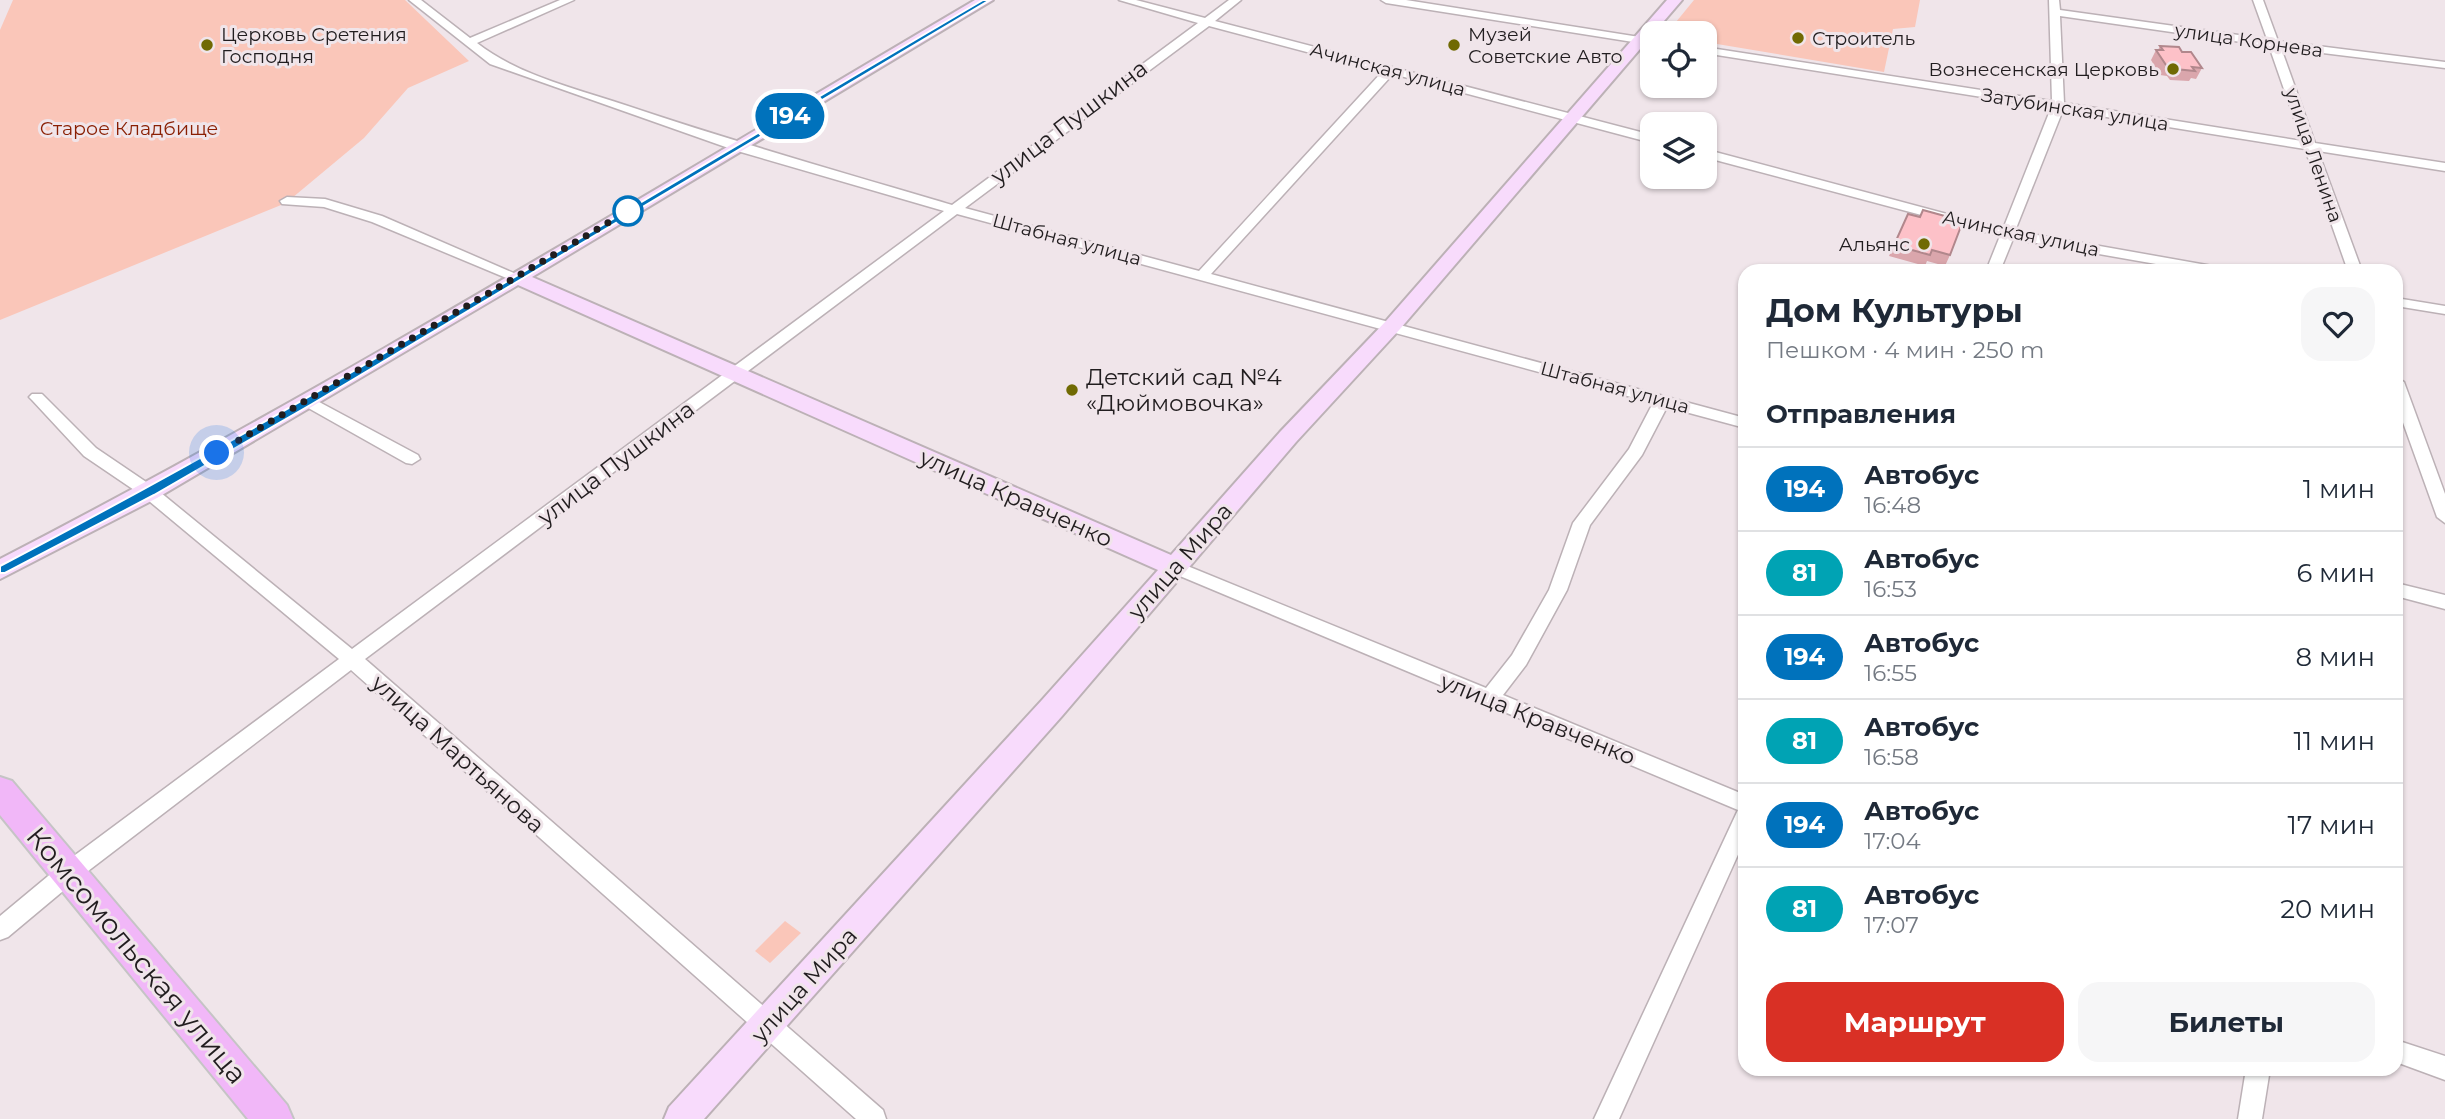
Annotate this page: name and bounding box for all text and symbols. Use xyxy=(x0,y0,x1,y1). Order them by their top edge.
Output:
street label: улица Корнева xyxy=(2172,19,2324,62)
map controls xyxy=(1640,21,1717,189)
button: locate xyxy=(1640,21,1717,98)
place label: Церковь Сретения Господня xyxy=(221,23,407,68)
place label: Музей Советские Авто xyxy=(1468,23,1623,68)
place label: Строитель xyxy=(1812,27,1916,50)
marker: Строитель xyxy=(1790,30,1806,46)
marker: Церковь Сретения Господня xyxy=(199,37,215,53)
marker: Музей Советские Авто xyxy=(1446,37,1462,53)
street label: Ачинская улица xyxy=(1308,38,1468,101)
street label: улица Пушкина xyxy=(984,54,1153,191)
place label: Вознесенская Церковь xyxy=(1929,58,2159,81)
marker: Вознесенская Церковь xyxy=(2165,61,2181,77)
street label: Затубинская улица xyxy=(1980,83,2170,136)
street label: улица Ленина xyxy=(2279,84,2347,225)
line badge: 194 xyxy=(750,93,830,139)
text: 194 xyxy=(769,101,811,130)
button: layers xyxy=(1640,112,1717,189)
park label: Старое Кладбище xyxy=(40,117,218,140)
unlabelled marker xyxy=(613,196,643,226)
street label: Ачинская улица xyxy=(1940,206,2101,261)
street label: Штабная улица xyxy=(990,209,1144,270)
place label: Альянс xyxy=(1839,233,1910,256)
marker: Альянс xyxy=(1916,236,1932,252)
button: heart xyxy=(2301,287,2375,361)
text: Дом Культуры xyxy=(1766,290,2023,330)
text: Пешком · 4 мин · 250 m xyxy=(1766,336,2044,364)
street label: Штабная улица xyxy=(1538,357,1692,418)
place label: Детский сад №4 «Дюймовочка» xyxy=(1086,363,1282,417)
marker: Детский сад №4 «Дюймовочка» xyxy=(1064,382,1080,398)
street label: улица Пушкина xyxy=(531,395,700,532)
text: Отправления xyxy=(1766,398,1956,430)
your location xyxy=(199,435,234,470)
street label: улица Кравченко xyxy=(914,443,1117,553)
text: Автобус xyxy=(1864,459,1979,491)
text: 1 мин xyxy=(2303,473,2375,505)
text: 194 xyxy=(1784,474,1825,503)
text: 16:48 xyxy=(1864,491,1921,519)
street label: улица Мира xyxy=(1121,497,1238,626)
text: Автобус xyxy=(1864,543,1979,575)
text: 6 мин xyxy=(2296,557,2375,589)
text: 81 xyxy=(1792,558,1817,587)
text: 16:53 xyxy=(1864,575,1917,603)
text: Автобус xyxy=(1864,627,1979,659)
text: 8 мин xyxy=(2296,641,2375,673)
text: 194 xyxy=(1784,642,1825,671)
text: 16:55 xyxy=(1864,659,1917,687)
street label: улица Кравченко xyxy=(1435,667,1640,771)
street label: улица Мартьянова xyxy=(365,668,550,839)
text: Автобус xyxy=(1864,711,1979,743)
text: 11 мин xyxy=(2293,725,2375,757)
text: 81 xyxy=(1792,726,1817,755)
text: 16:58 xyxy=(1864,743,1919,771)
text: Автобус xyxy=(1864,795,1979,827)
text: 17 мин xyxy=(2288,809,2375,841)
text: 194 xyxy=(1784,810,1825,839)
street label: Комсомольская улица xyxy=(19,820,255,1090)
text: 17:04 xyxy=(1864,827,1921,855)
text: Автобус xyxy=(1864,879,1979,911)
text: 20 мин xyxy=(2280,893,2375,925)
text: 81 xyxy=(1792,894,1817,923)
text: 17:07 xyxy=(1864,911,1919,939)
street label: улица Мира xyxy=(744,922,863,1049)
button: Маршрут xyxy=(1766,982,2064,1062)
button: Билеты xyxy=(2078,982,2375,1062)

